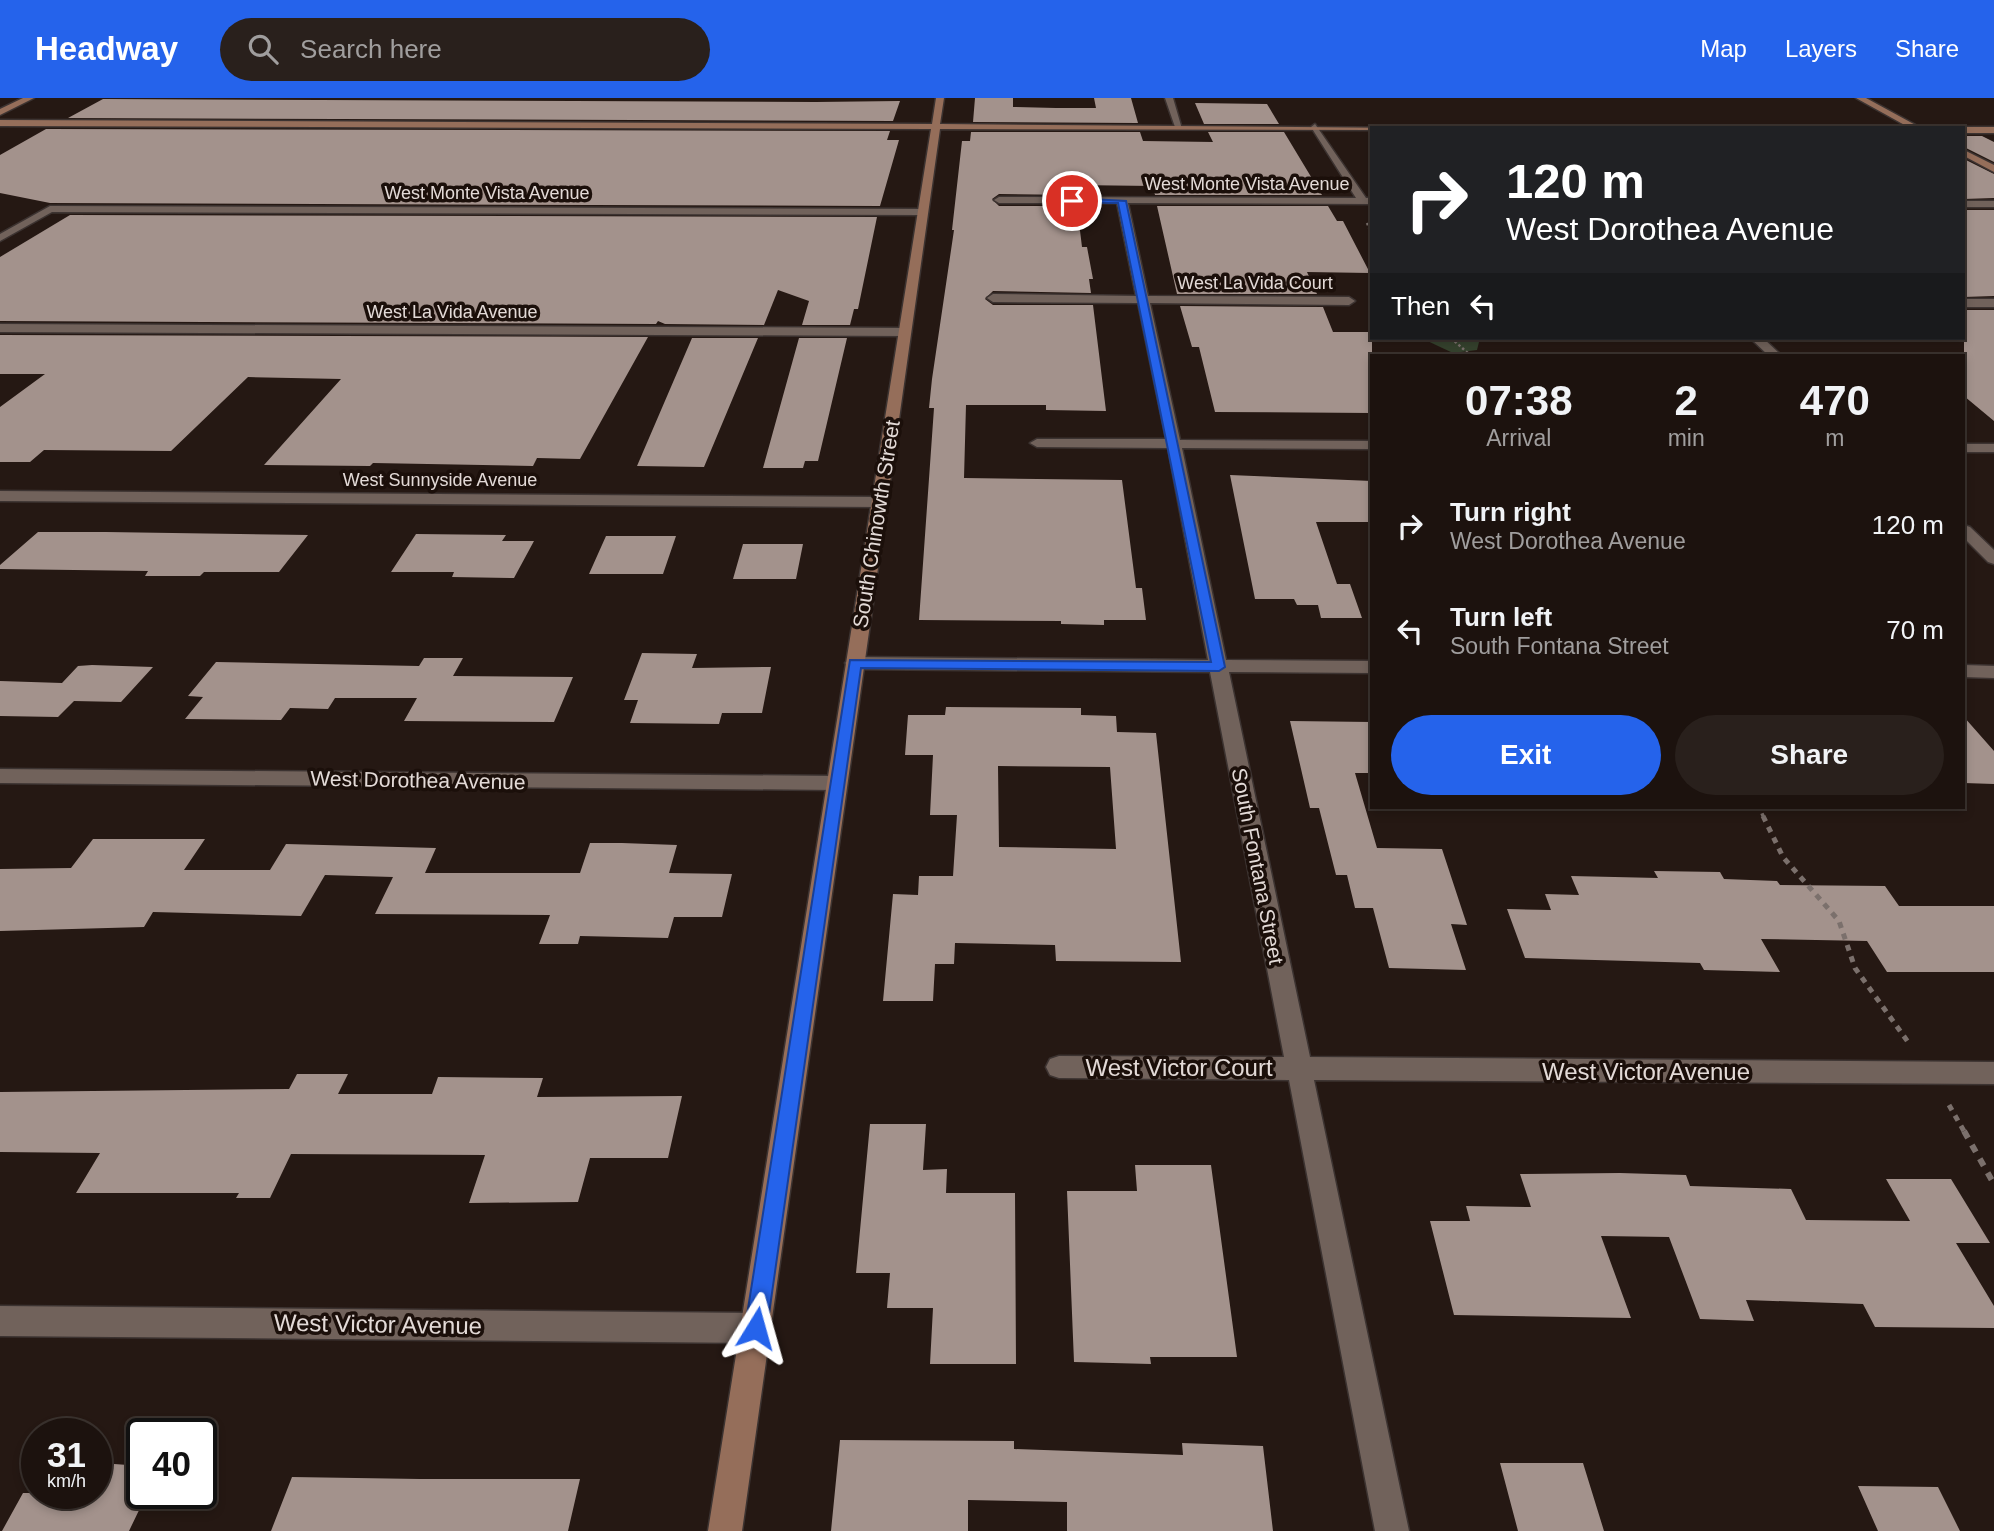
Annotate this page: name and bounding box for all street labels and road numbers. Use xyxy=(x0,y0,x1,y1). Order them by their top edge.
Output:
street label: West Monte Vista Avenue xyxy=(1144,174,1350,194)
street label: West Monte Vista Avenue xyxy=(384,183,590,203)
street label: West La Vida Court xyxy=(1177,273,1333,293)
street label: West La Vida Avenue xyxy=(366,302,538,322)
street label: South Chinowth Street xyxy=(848,418,904,630)
street label: West Sunnyside Avenue xyxy=(343,470,537,490)
street label: South Fontana Street xyxy=(1228,766,1288,966)
street label: West Dorothea Avenue xyxy=(310,767,526,793)
street label: West Victor Court xyxy=(1085,1054,1273,1081)
street label: West Victor Avenue xyxy=(1542,1058,1750,1085)
street label: West Victor Avenue xyxy=(274,1309,482,1339)

